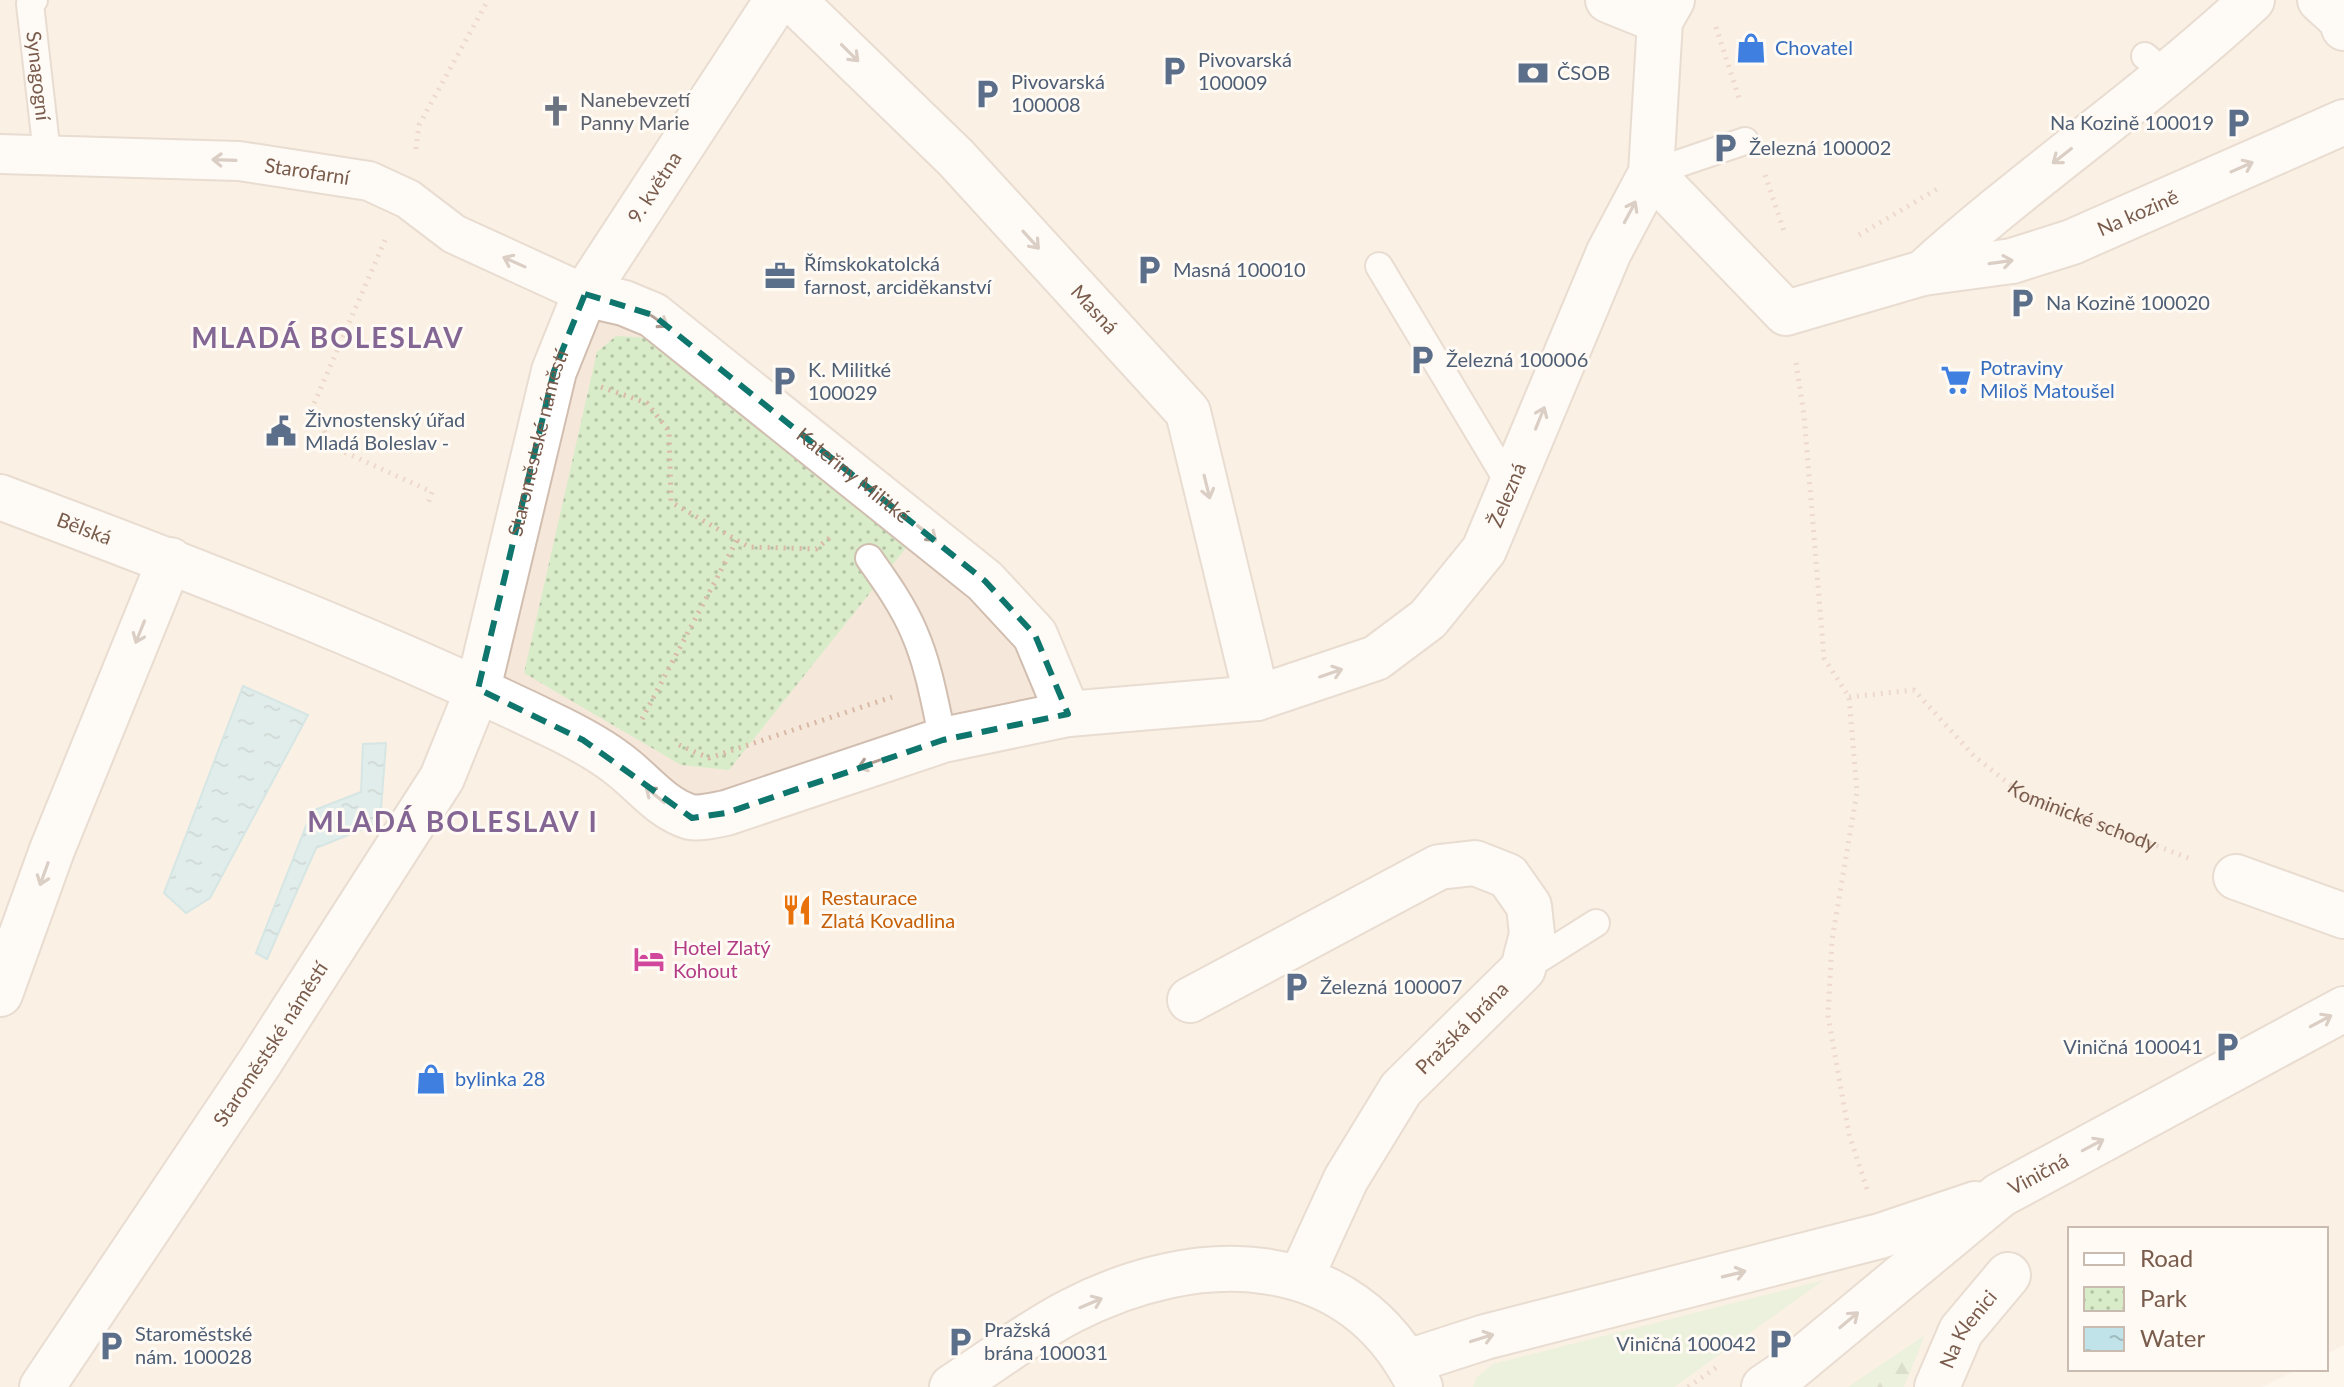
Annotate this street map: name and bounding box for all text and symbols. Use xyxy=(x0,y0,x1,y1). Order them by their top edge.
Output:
street label: Synagogní xyxy=(22,30,56,123)
shop icon: Chovatel xyxy=(1734,31,1768,65)
place label: Chovatel xyxy=(1775,35,1853,59)
one-way arrow xyxy=(840,43,859,62)
place label: Pivovarská 100009 xyxy=(1198,47,1292,94)
parking icon: Pivovarská 100009 xyxy=(1157,54,1191,88)
bank icon: ČSOB xyxy=(1516,56,1550,90)
place label: ČSOB xyxy=(1557,60,1610,84)
place label: Pivovarská 100008 xyxy=(1011,69,1105,116)
parking icon: Pivovarská 100008 xyxy=(970,77,1004,111)
place label: Nanebevzetí Panny Marie xyxy=(580,87,691,134)
church icon: Nanebevzetí Panny Marie xyxy=(539,94,573,128)
parking icon: Na Kozině 100019 xyxy=(2221,106,2255,140)
place label: Na Kozině 100019 xyxy=(2050,110,2214,134)
parking icon: Železná 100002 xyxy=(1708,131,1742,165)
place label: Železná 100002 xyxy=(1749,135,1891,159)
street label: 9. května xyxy=(622,147,686,227)
one-way arrow xyxy=(2052,148,2073,165)
street label: Starofarní xyxy=(263,152,353,189)
one-way arrow xyxy=(211,153,238,168)
one-way arrow xyxy=(2229,159,2254,174)
street label: Na kozině xyxy=(2093,184,2182,240)
one-way arrow xyxy=(1623,201,1638,225)
one-way arrow xyxy=(1021,229,1039,249)
place label: Římskokatolcká farnost, arciděkanství xyxy=(804,251,992,298)
parking icon: Masná 100010 xyxy=(1132,253,1166,287)
one-way arrow xyxy=(502,254,526,269)
one-way arrow xyxy=(1987,254,2013,269)
place label: Masná 100010 xyxy=(1173,257,1306,281)
office icon: Římskokatolcká farnost, arciděkanství xyxy=(763,259,797,293)
street label: Masná xyxy=(1067,279,1123,338)
parking icon: Na Kozině 100020 xyxy=(2005,286,2039,320)
place label: Na Kozině 100020 xyxy=(2046,290,2210,314)
one-way arrow xyxy=(646,312,668,328)
district label: MLADÁ BOLESLAV xyxy=(191,320,465,354)
parking icon: Železná 100006 xyxy=(1405,343,1439,377)
street label: Staroměstské náměstí xyxy=(502,345,573,538)
place label: Železná 100006 xyxy=(1446,347,1588,371)
place label: Potraviny Miloš Matoušel xyxy=(1980,355,2115,402)
place label: K. Militké 100029 xyxy=(808,357,891,404)
supermarket icon: Potraviny Miloš Matoušel xyxy=(1939,363,1973,397)
parking icon: K. Militké 100029 xyxy=(767,364,801,398)
one-way arrow xyxy=(1534,406,1549,431)
place label: Živnostenský úřad Mladá Boleslav - xyxy=(305,407,465,454)
public building icon: Živnostenský úřad Mladá Boleslav - xyxy=(264,414,298,448)
street label: Kateřiny Militké xyxy=(792,422,916,527)
street label: Železná xyxy=(1482,459,1530,531)
one-way arrow xyxy=(1200,474,1215,500)
street label: Bělská xyxy=(54,507,115,549)
one-way arrow xyxy=(917,524,937,542)
one-way arrow xyxy=(132,619,146,644)
one-way arrow xyxy=(1319,664,1344,679)
one-way arrow xyxy=(857,757,882,772)
street label: Kominické schody xyxy=(2003,775,2161,856)
one-way arrow xyxy=(645,786,665,804)
district label: MLADÁ BOLESLAV I xyxy=(307,804,599,838)
one-way arrow xyxy=(35,861,50,886)
place label: Restaurace Zlatá Kovadlina xyxy=(821,885,955,932)
restaurant icon: Restaurace Zlatá Kovadlina xyxy=(780,893,814,927)
place label: Hotel Zlatý Kohout xyxy=(673,935,771,982)
hotel icon: Hotel Zlatý Kohout xyxy=(632,942,666,976)
street label: Staroměstské náměstí xyxy=(207,956,332,1131)
parking icon: Železná 100007 xyxy=(1279,970,1313,1004)
place label: Železná 100007 xyxy=(1320,974,1462,998)
street label: Pražská brána xyxy=(1410,976,1513,1079)
one-way arrow xyxy=(2309,1013,2333,1028)
parking icon: Viničná 100041 xyxy=(2210,1030,2244,1064)
place label: Viničná 100041 xyxy=(2063,1034,2203,1058)
shop icon: bylinka 28 xyxy=(414,1062,448,1096)
place label: bylinka 28 xyxy=(455,1066,545,1090)
one-way arrow xyxy=(2080,1137,2104,1152)
street label: Viničná xyxy=(2004,1147,2072,1199)
legend xyxy=(2068,1227,2328,1371)
text: Road xyxy=(2140,1243,2193,1272)
one-way arrow xyxy=(1720,1265,1746,1280)
text: Park xyxy=(2140,1283,2188,1312)
street label: Na Klenici xyxy=(1934,1285,2001,1372)
one-way arrow xyxy=(1078,1294,1102,1309)
one-way arrow xyxy=(1838,1311,1859,1329)
place label: Pražská brána 100031 xyxy=(984,1317,1108,1364)
place label: Staroměstské nám. 100028 xyxy=(135,1321,252,1368)
text: Water xyxy=(2140,1323,2205,1352)
parking icon: Pražská brána 100031 xyxy=(943,1325,977,1359)
parking icon: Viničná 100042 xyxy=(1763,1327,1797,1361)
parking icon: Staroměstské nám. 100028 xyxy=(94,1329,128,1363)
one-way arrow xyxy=(1469,1330,1494,1345)
place label: Viničná 100042 xyxy=(1616,1331,1756,1355)

